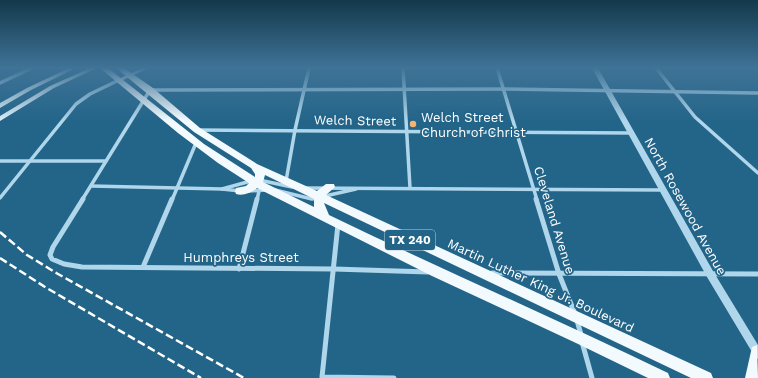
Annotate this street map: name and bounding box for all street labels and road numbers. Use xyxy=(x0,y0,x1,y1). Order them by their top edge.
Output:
street label: Welch Street xyxy=(314,112,397,129)
street label: North Rosewood Avenue xyxy=(641,135,730,278)
street label: Cleveland Avenue xyxy=(531,164,578,276)
road number: TX 240 xyxy=(385,230,435,250)
street label: Martin Luther King Jr. Boulevard xyxy=(445,236,636,335)
street label: Humphreys Street xyxy=(183,250,299,265)

